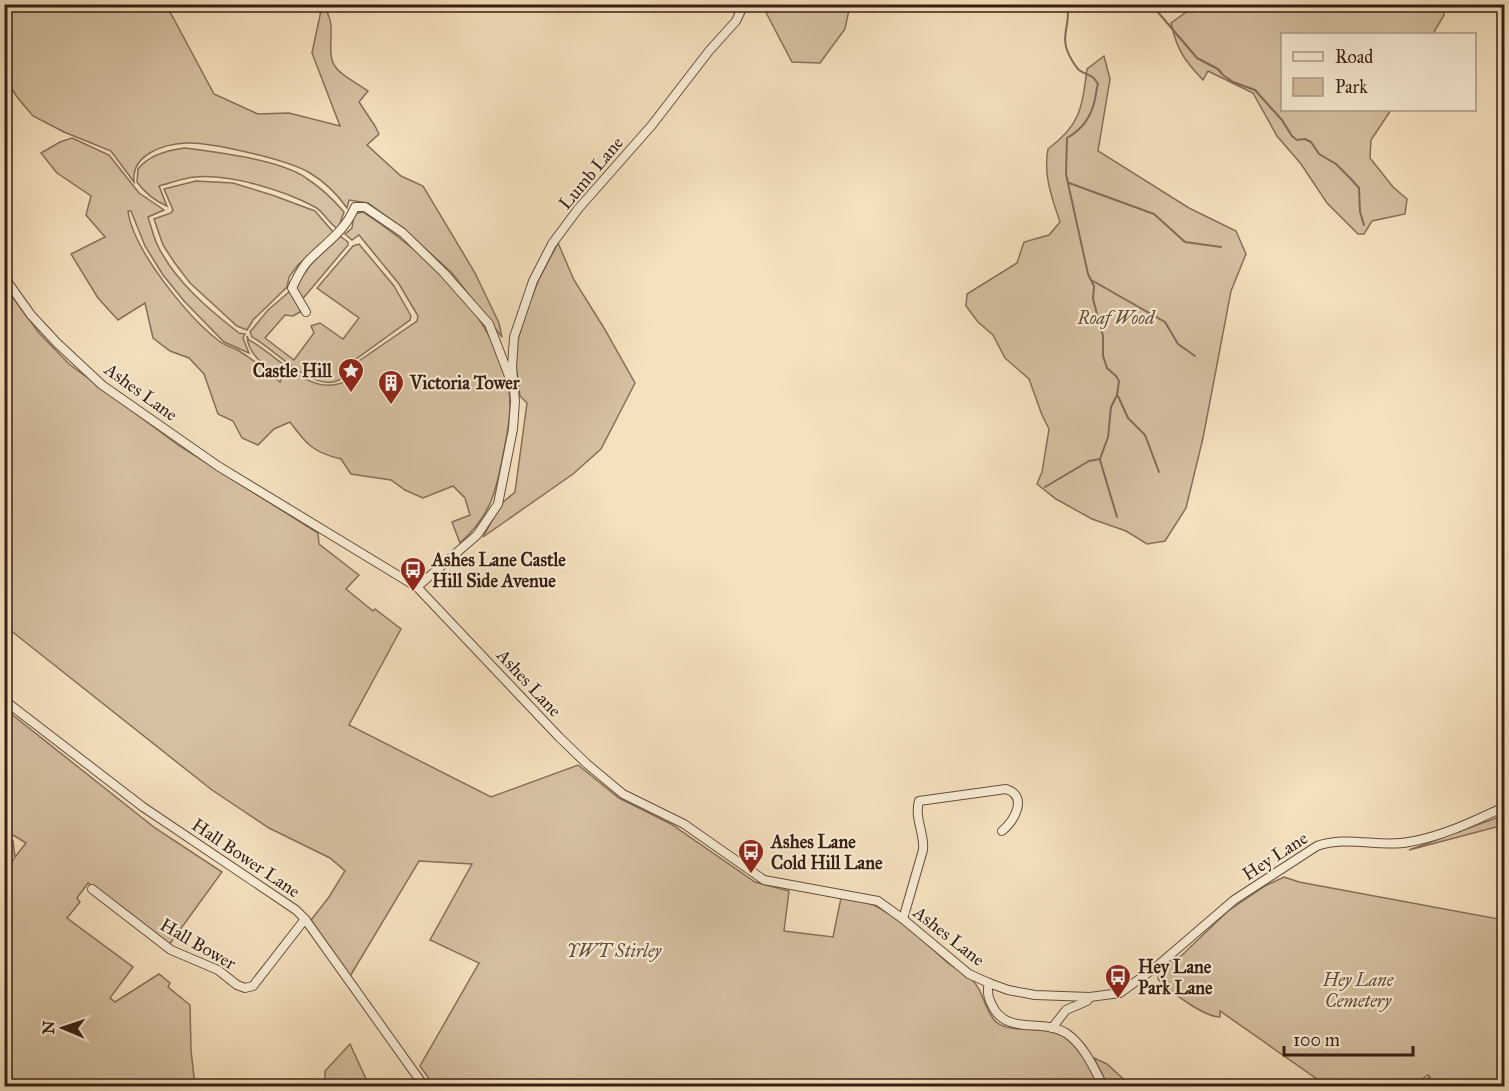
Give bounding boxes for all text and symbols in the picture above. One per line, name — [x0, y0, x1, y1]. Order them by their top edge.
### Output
legend — [1281, 33, 1476, 111]
text: Road — [1335, 46, 1373, 68]
text: Park — [1335, 76, 1368, 98]
street label: Lumb Lane — [554, 132, 628, 214]
park label: Roaf Wood — [1076, 307, 1156, 329]
place icon: Castle Hill — [336, 356, 366, 394]
street label: Ashes Lane — [99, 358, 182, 426]
place label: Castle Hill — [253, 360, 333, 382]
building icon: Victoria Tower — [376, 368, 406, 406]
place label: Victoria Tower — [409, 372, 521, 394]
place label: Ashes Lane Castle Hill Side Avenue — [431, 549, 566, 592]
bus stop icon: Ashes Lane Castle Hill Side Avenue — [398, 555, 428, 593]
street label: Ashes Lane — [491, 644, 566, 721]
street label: Hall Bower Lane — [188, 814, 304, 902]
street label: Hey Lane — [1238, 827, 1312, 885]
place label: Ashes Lane Cold Hill Lane — [770, 831, 883, 874]
bus stop icon: Ashes Lane Cold Hill Lane — [736, 837, 766, 875]
street label: Ashes Lane — [908, 901, 989, 971]
street label: Hall Bower — [156, 914, 240, 975]
park label: YWT Stirley — [567, 940, 663, 962]
place label: Hey Lane Park Lane — [1138, 956, 1213, 999]
bus stop icon: Hey Lane Park Lane — [1103, 962, 1133, 1000]
park label: Hey Lane Cemetery — [1322, 969, 1395, 1012]
north arrow — [33, 998, 93, 1058]
scale bar — [1284, 1019, 1413, 1057]
text: N — [39, 1020, 58, 1035]
text: 100 m — [1293, 1029, 1340, 1051]

